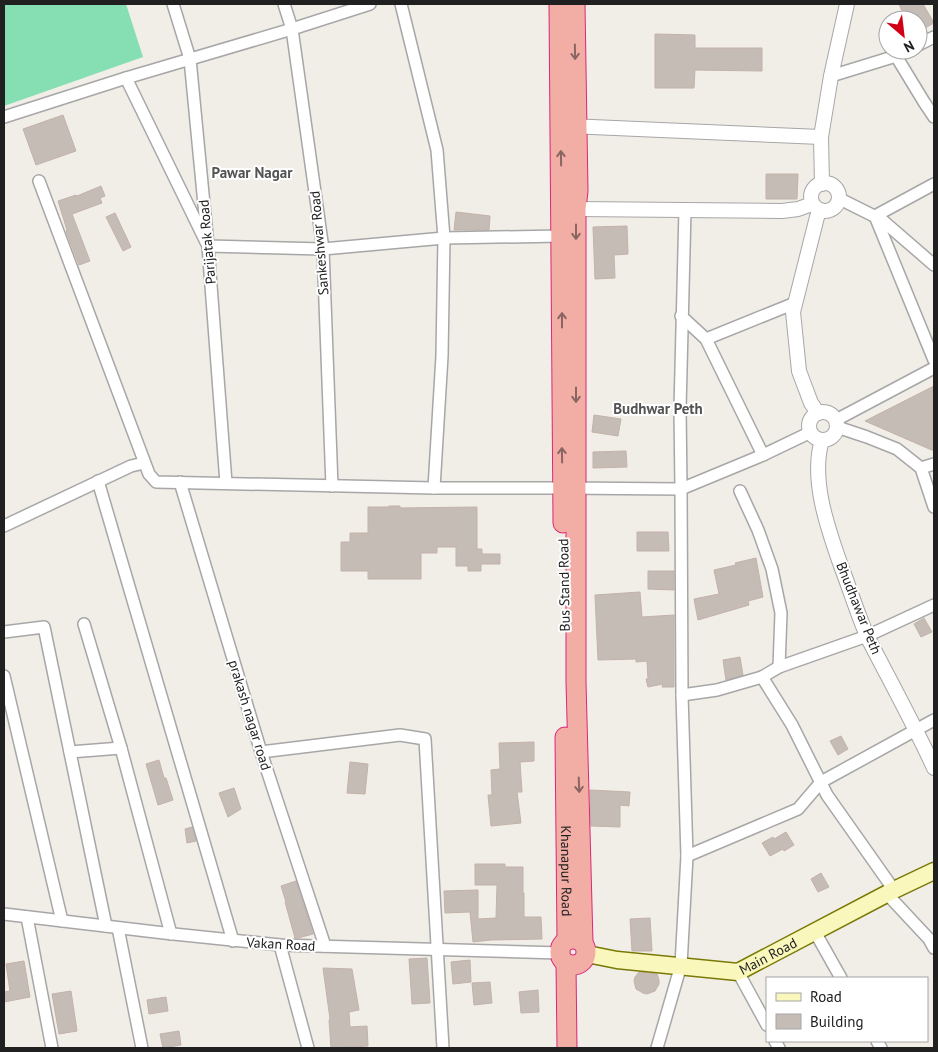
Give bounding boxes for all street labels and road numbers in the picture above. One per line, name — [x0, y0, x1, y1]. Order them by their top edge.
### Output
street label: Sankeshwar Road — [305, 190, 333, 296]
street label: Parijatak Road — [194, 199, 220, 285]
street label: Bus Stand Road — [554, 538, 574, 632]
street label: Bhudhawar Peth — [832, 559, 886, 657]
street label: prakash nagar road — [225, 658, 275, 772]
street label: Khanapur Road — [557, 825, 576, 917]
street label: Vakan Road — [245, 933, 316, 955]
street label: Main Road — [736, 934, 800, 979]

